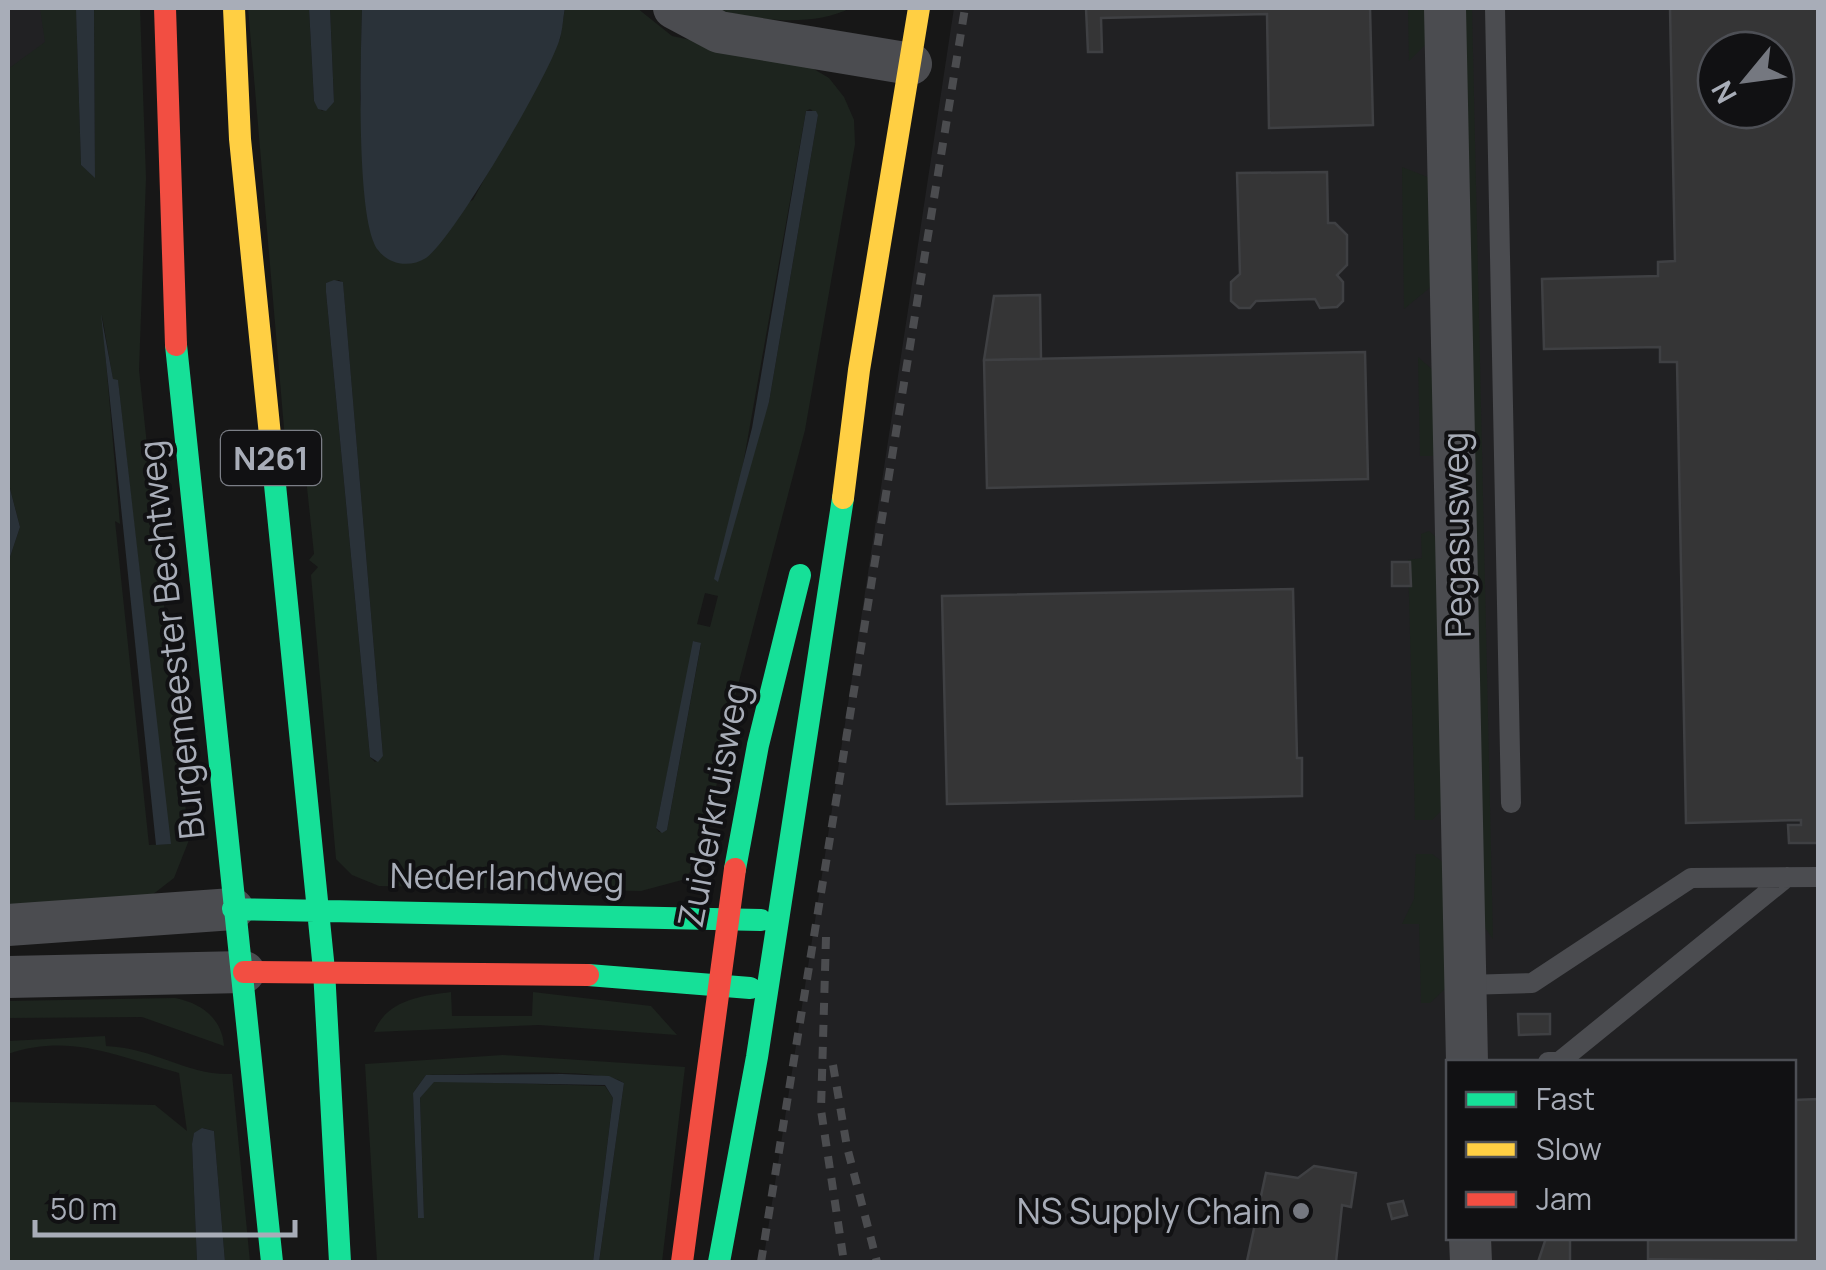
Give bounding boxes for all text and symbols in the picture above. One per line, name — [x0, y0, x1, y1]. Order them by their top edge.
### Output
north arrow — [1696, 30, 1796, 130]
text: N — [1702, 75, 1745, 111]
road number: N261 — [221, 431, 321, 485]
street label: Pegasusweg — [1430, 432, 1482, 638]
street label: Burgemeester Bechtweg — [126, 438, 216, 842]
street label: Zuiderkruisweg — [666, 679, 760, 931]
street label: Nederlandweg — [389, 851, 625, 903]
legend — [1446, 1060, 1796, 1240]
text: Fast — [1536, 1078, 1595, 1119]
text: Slow — [1536, 1128, 1602, 1169]
scale bar — [35, 1175, 295, 1237]
text: Jam — [1536, 1178, 1592, 1219]
place label: NS Supply Chain — [1017, 1187, 1281, 1235]
text: 50 m — [50, 1188, 117, 1229]
marker: NS Supply Chain — [1290, 1200, 1312, 1222]

